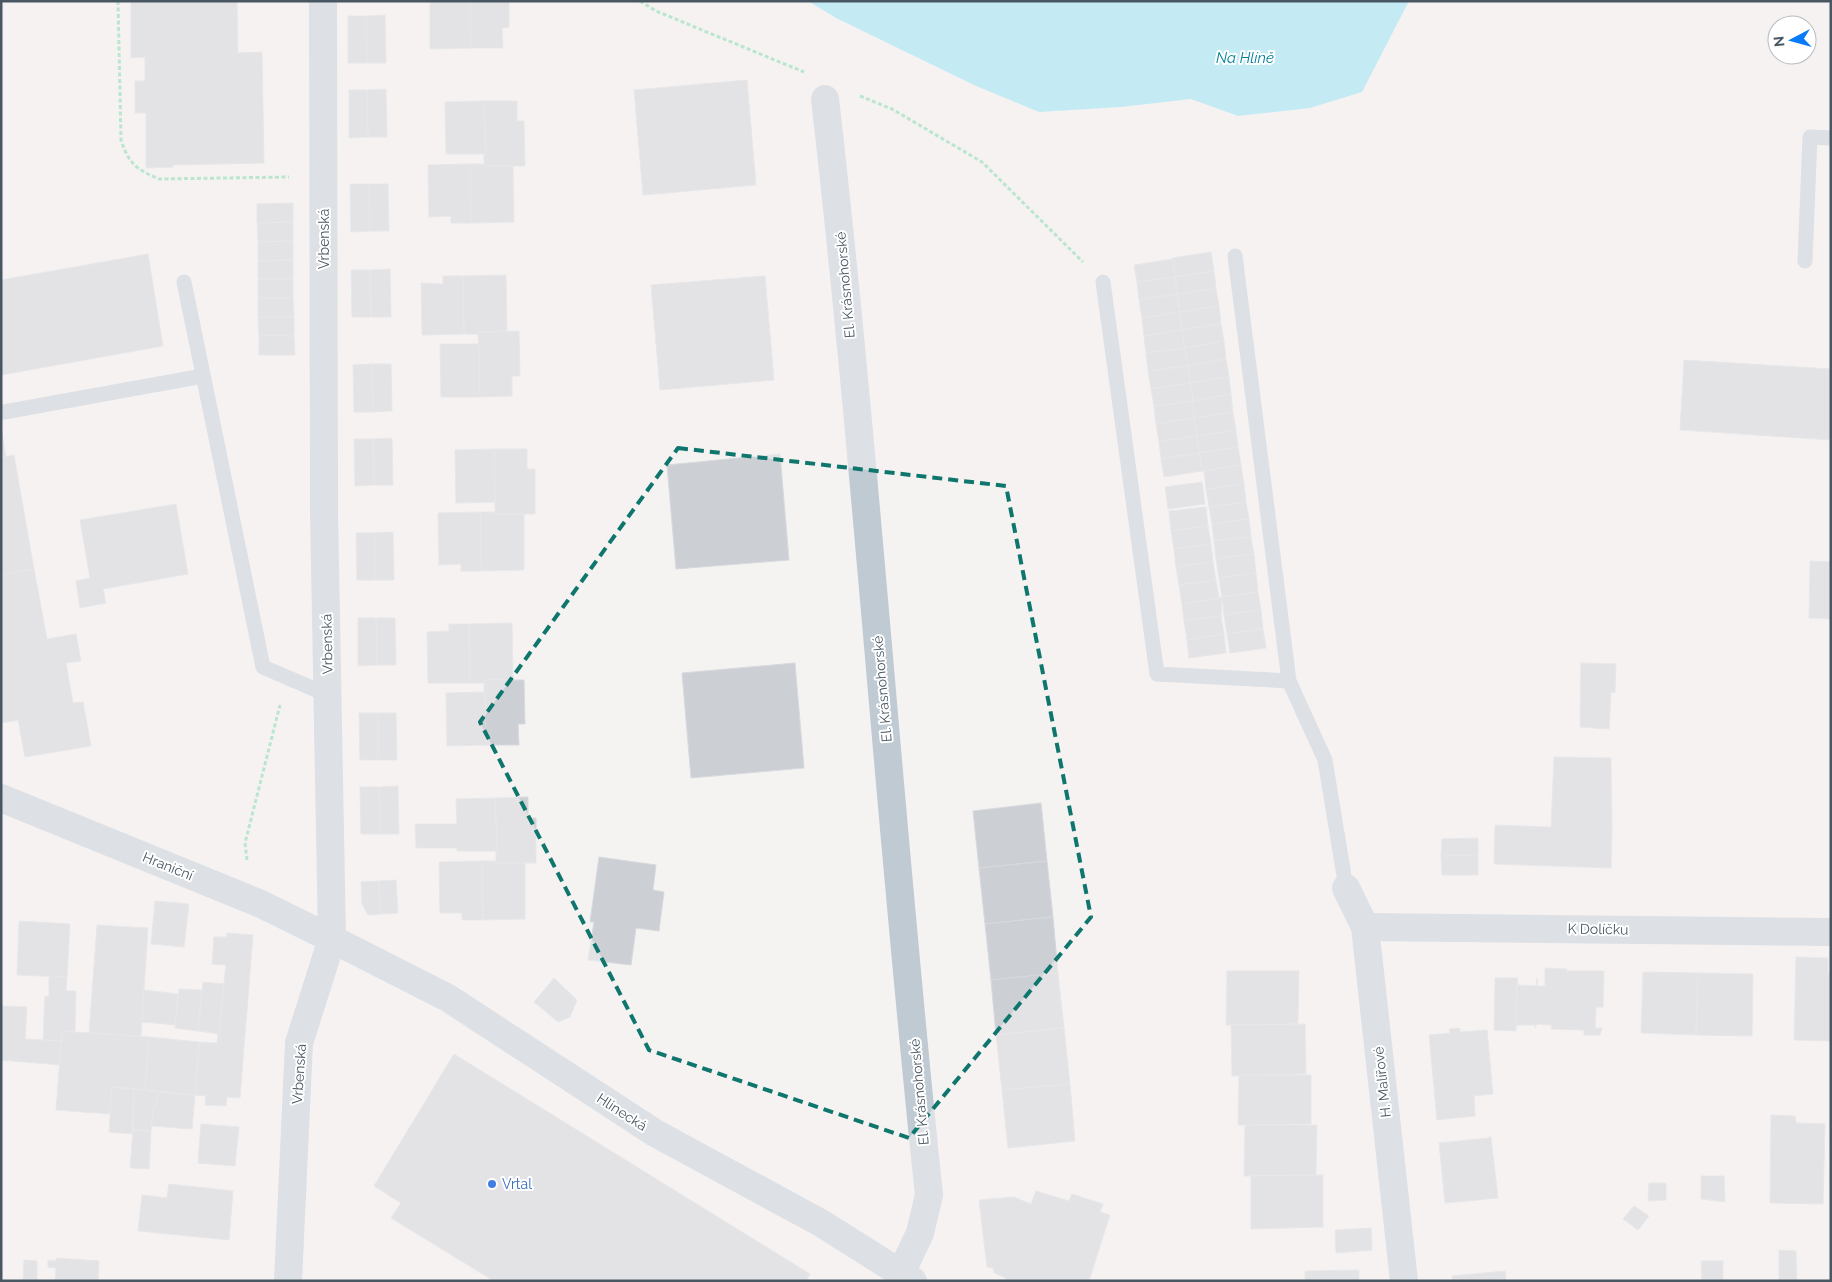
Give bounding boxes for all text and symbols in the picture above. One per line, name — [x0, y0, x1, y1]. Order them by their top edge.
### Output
north arrow — [1767, 15, 1817, 65]
text: N — [1771, 35, 1788, 48]
water label: Na Hlíně — [1216, 49, 1274, 67]
street label: Vrbenská — [316, 209, 332, 269]
street label: El. Krásnohorské — [832, 231, 858, 339]
street label: Vrbenská — [318, 614, 336, 674]
street label: El. Krásnohorské — [869, 635, 895, 743]
street label: Hraniční — [140, 849, 196, 884]
street label: K Dolíčku — [1567, 920, 1629, 938]
street label: El. Krásnohorské — [906, 1038, 932, 1146]
street label: Vrbenská — [289, 1043, 309, 1105]
street label: H. Malířové — [1370, 1046, 1394, 1118]
street label: Hlinecká — [594, 1090, 650, 1134]
place label: Vrtal — [502, 1176, 532, 1192]
marker: Vrtal — [486, 1178, 498, 1190]

